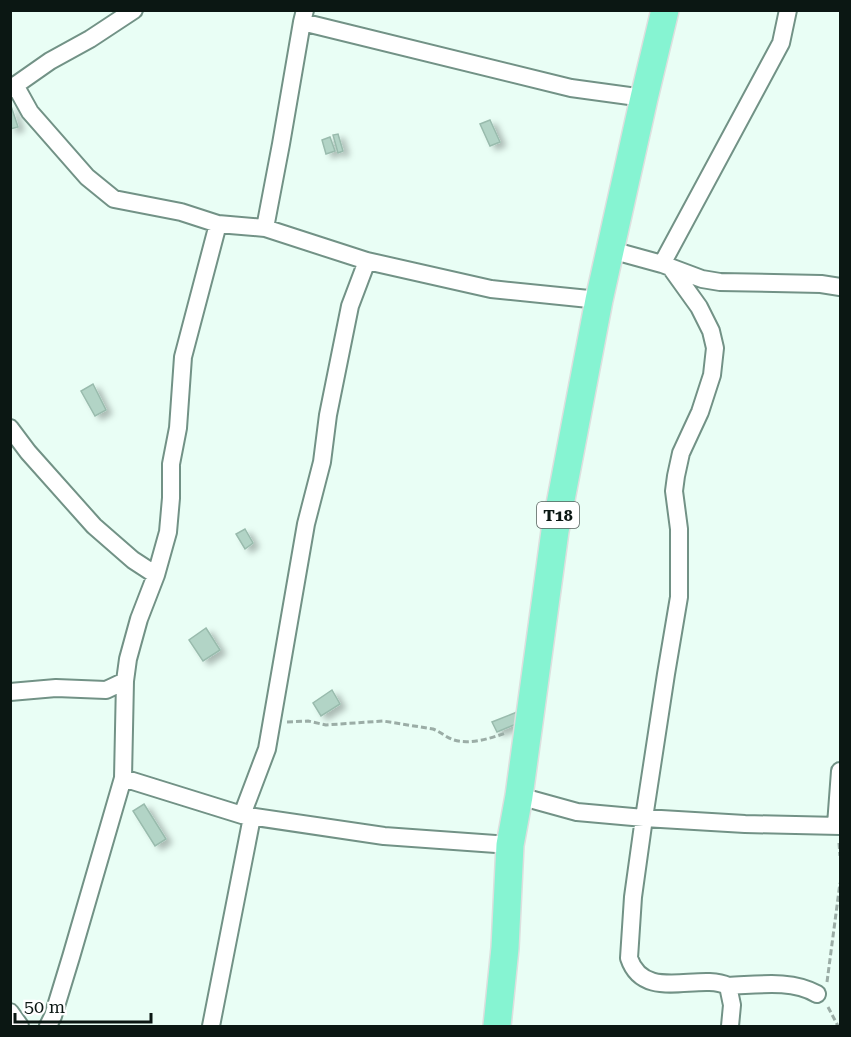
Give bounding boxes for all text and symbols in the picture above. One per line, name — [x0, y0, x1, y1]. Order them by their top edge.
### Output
road number: T18 — [537, 502, 579, 528]
scale bar — [15, 986, 152, 1024]
text: 50 m — [24, 996, 65, 1017]

